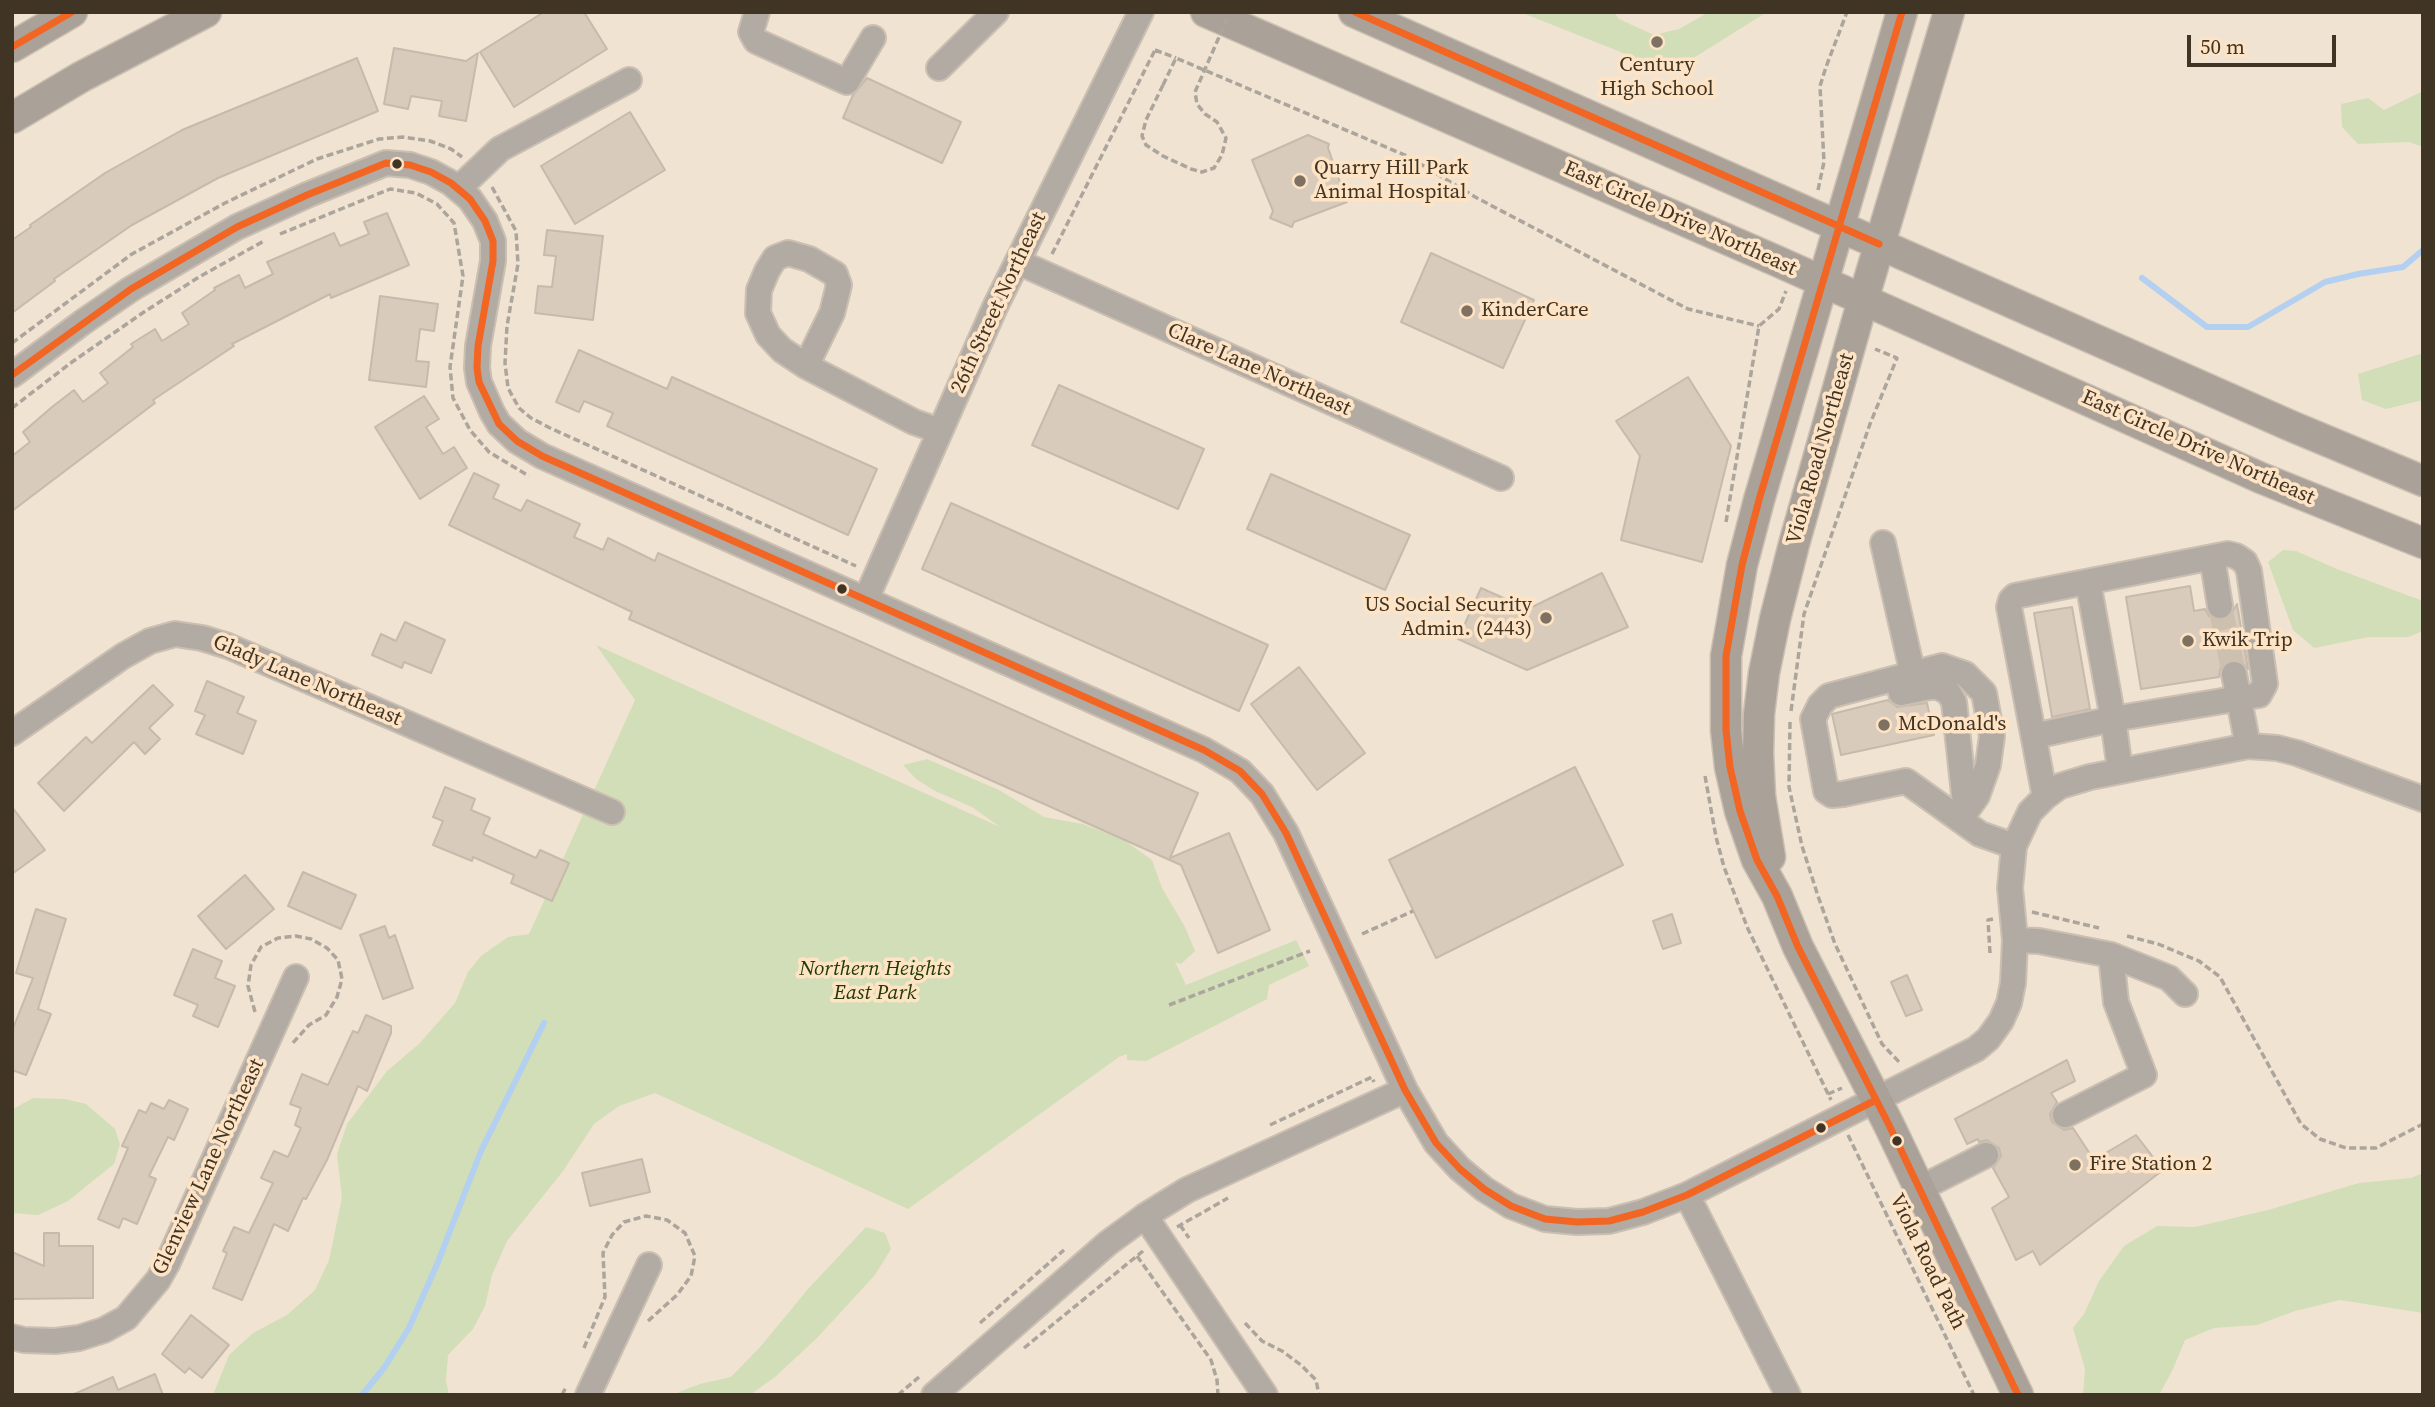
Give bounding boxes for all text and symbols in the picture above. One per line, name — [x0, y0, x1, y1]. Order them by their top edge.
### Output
scale bar — [2190, 21, 2339, 65]
text: 50 m — [2200, 32, 2245, 61]
marker: Century High School — [1649, 34, 1665, 50]
place label: Century High School — [1600, 53, 1714, 103]
place label: Quarry Hill Park Animal Hospital — [1314, 156, 1469, 206]
street label: East Circle Drive Northeast — [1560, 156, 1800, 282]
unlabelled marker — [390, 157, 404, 171]
marker: Quarry Hill Park Animal Hospital — [1292, 173, 1308, 189]
street label: 26th Street Northeast — [946, 208, 1052, 398]
place label: KinderCare — [1481, 298, 1589, 324]
marker: KinderCare — [1459, 303, 1475, 319]
street label: Clare Lane Northeast — [1163, 318, 1355, 422]
street label: Viola Road Northeast — [1782, 350, 1860, 548]
street label: East Circle Drive Northeast — [2078, 385, 2318, 511]
unlabelled marker — [835, 582, 849, 596]
place label: US Social Security Admin. (2443) — [1364, 593, 1532, 643]
marker: US Social Security Admin. (2443) — [1538, 610, 1554, 626]
place label: Kwik Trip — [2202, 628, 2293, 654]
street label: Glady Lane Northeast — [209, 630, 405, 732]
marker: Kwik Trip — [2180, 633, 2196, 649]
place label: McDonald's — [1898, 712, 2006, 738]
marker: McDonald's — [1876, 717, 1892, 733]
park label: Northern Heights East Park — [799, 957, 951, 1007]
street label: Glenview Lane Northeast — [148, 1055, 270, 1279]
unlabelled marker — [1814, 1121, 1828, 1135]
unlabelled marker — [1890, 1134, 1904, 1148]
place label: Fire Station 2 — [2089, 1152, 2212, 1178]
marker: Fire Station 2 — [2067, 1157, 2083, 1173]
street label: Viola Road Path — [1883, 1190, 1971, 1334]

